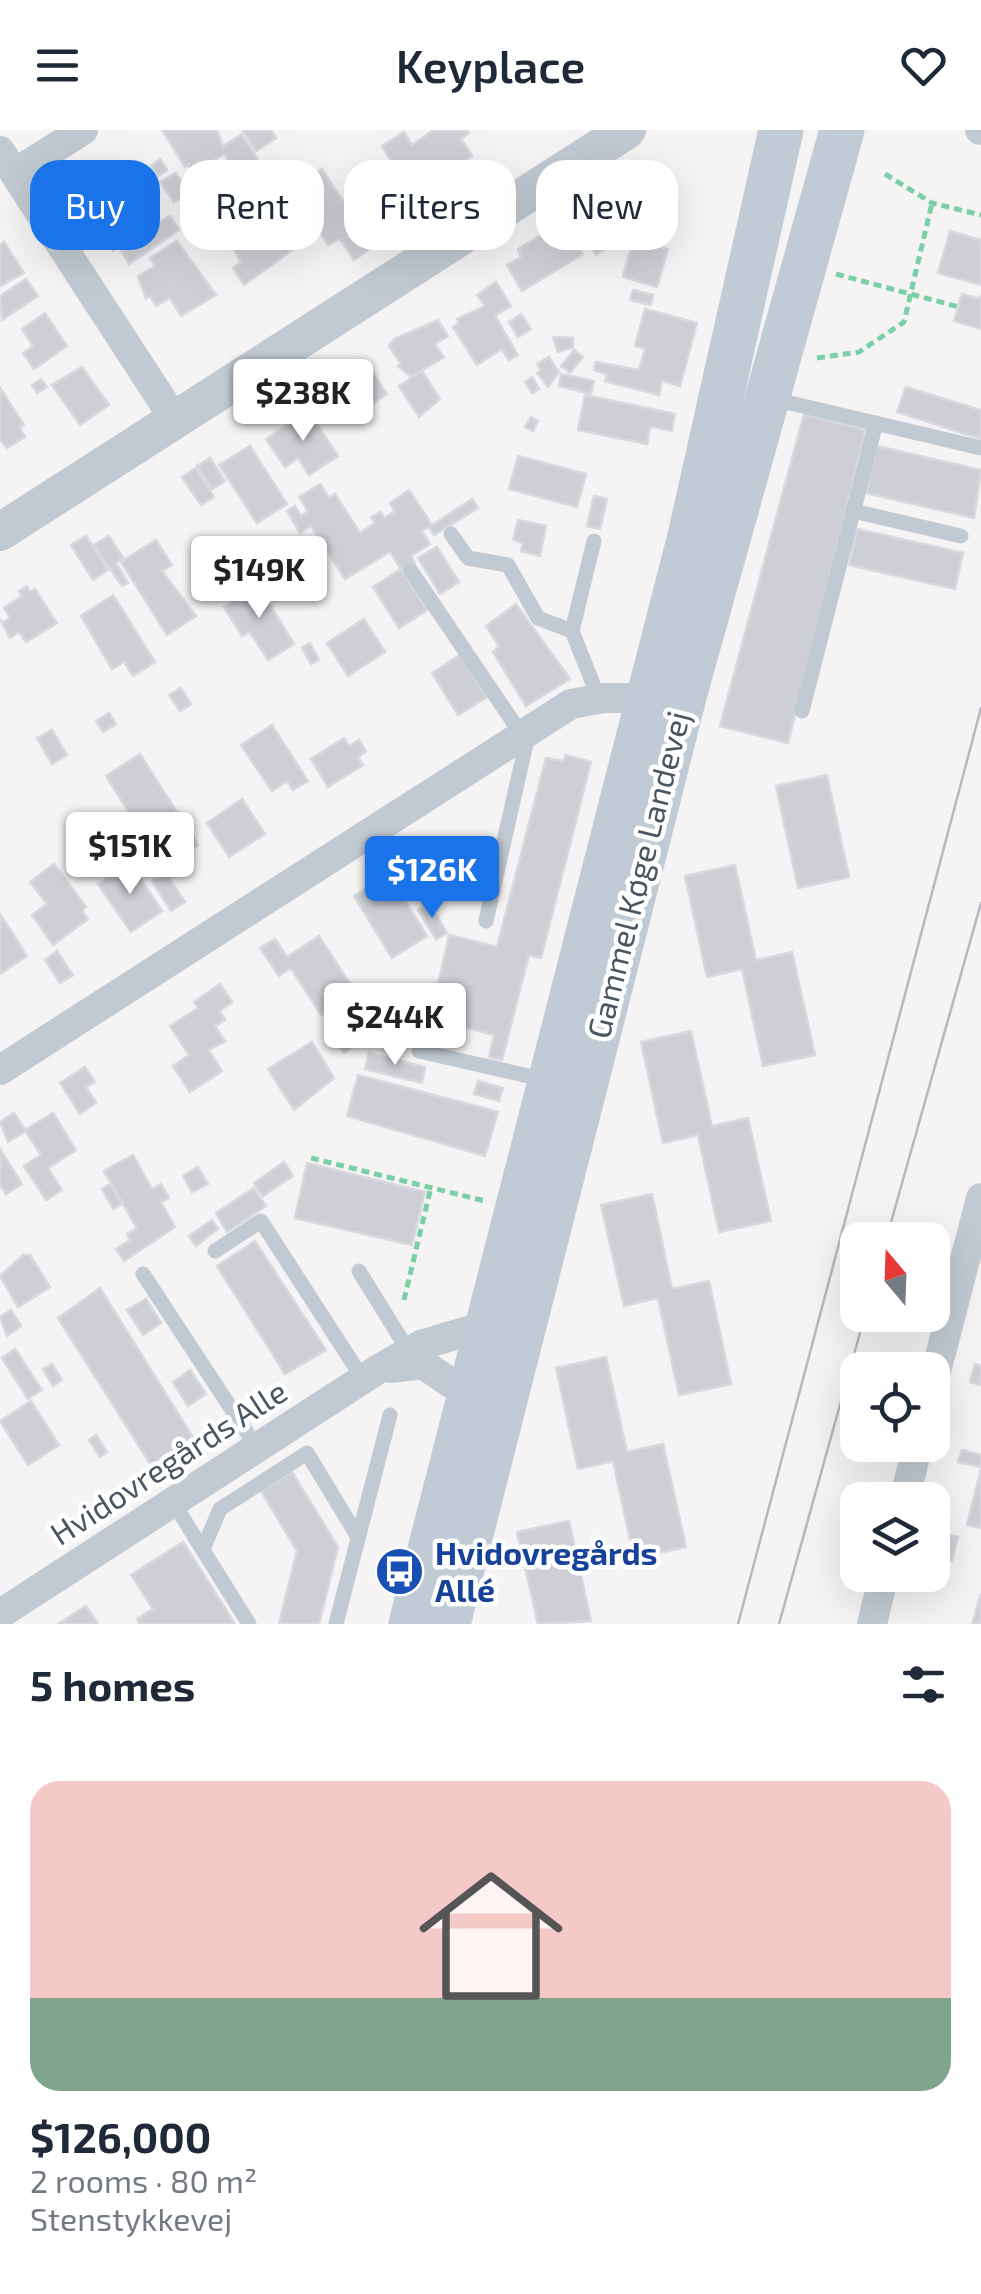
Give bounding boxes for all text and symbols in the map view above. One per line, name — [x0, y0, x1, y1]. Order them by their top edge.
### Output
icon: menu — [30, 38, 85, 93]
text: Keyplace — [396, 38, 585, 92]
icon: heart — [896, 38, 951, 93]
chip: Buy — [30, 160, 160, 250]
chip: Rent — [180, 160, 324, 250]
chip: Filters — [344, 160, 516, 250]
chip: New — [536, 160, 678, 250]
pin: $238K — [233, 359, 373, 444]
text: $238K — [255, 372, 351, 410]
pin: $149K — [189, 536, 329, 621]
text: $149K — [213, 549, 305, 587]
street label: Gammel Køge Landevej — [578, 707, 697, 1042]
pin: $151K — [60, 812, 200, 897]
text: $151K — [88, 825, 172, 863]
pin: $126K — [362, 836, 502, 921]
text: $126K — [387, 849, 477, 887]
pin: $244K — [325, 983, 465, 1068]
text: $244K — [346, 996, 444, 1034]
north arrow — [840, 1222, 950, 1332]
map controls — [840, 1222, 950, 1592]
button: locate — [840, 1352, 950, 1462]
street label: Hvidovregårds Alle — [43, 1371, 293, 1552]
button: layers — [840, 1482, 950, 1592]
place label: Hvidovregårds Allé — [435, 1533, 658, 1608]
bus stop icon: Hvidovregårds Allé — [374, 1546, 426, 1598]
icon: filters — [896, 1657, 951, 1712]
text: 5 homes — [30, 1659, 195, 1709]
icon: home — [401, 1846, 581, 2026]
text: $126,000 — [30, 2111, 211, 2161]
text: 2 rooms · 80 m² — [30, 2161, 257, 2199]
text: Stenstykkevej — [30, 2199, 232, 2237]

